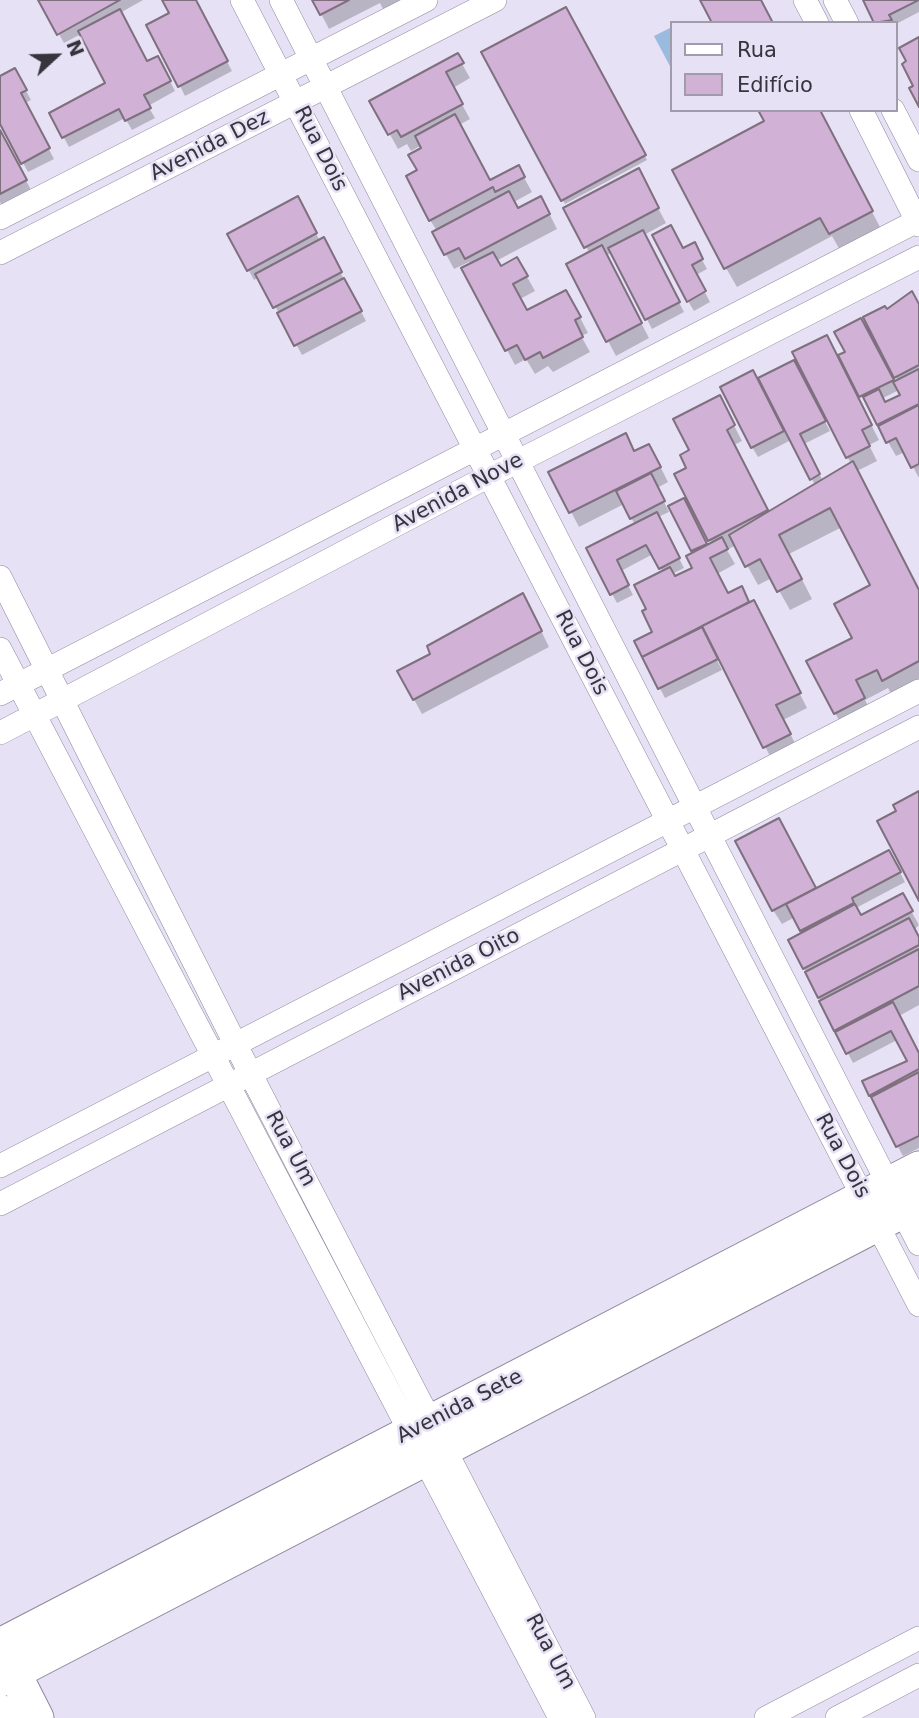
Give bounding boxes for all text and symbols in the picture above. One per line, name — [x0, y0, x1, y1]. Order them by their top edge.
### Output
north arrow — [21, 21, 91, 91]
legend — [670, 21, 898, 112]
text: N — [62, 37, 89, 60]
text: Rua — [737, 38, 777, 62]
text: Edifício — [737, 73, 813, 97]
street label: Rua Dois — [288, 102, 352, 196]
street label: Avenida Dez — [146, 105, 274, 187]
street label: Avenida Nove — [388, 448, 528, 538]
street label: Rua Dois — [549, 606, 613, 700]
street label: Avenida Oito — [394, 923, 524, 1007]
street label: Rua Um — [260, 1107, 320, 1191]
street label: Rua Dois — [809, 1109, 875, 1203]
street label: Avenida Sete — [393, 1364, 527, 1450]
street label: Rua Um — [520, 1610, 580, 1694]

